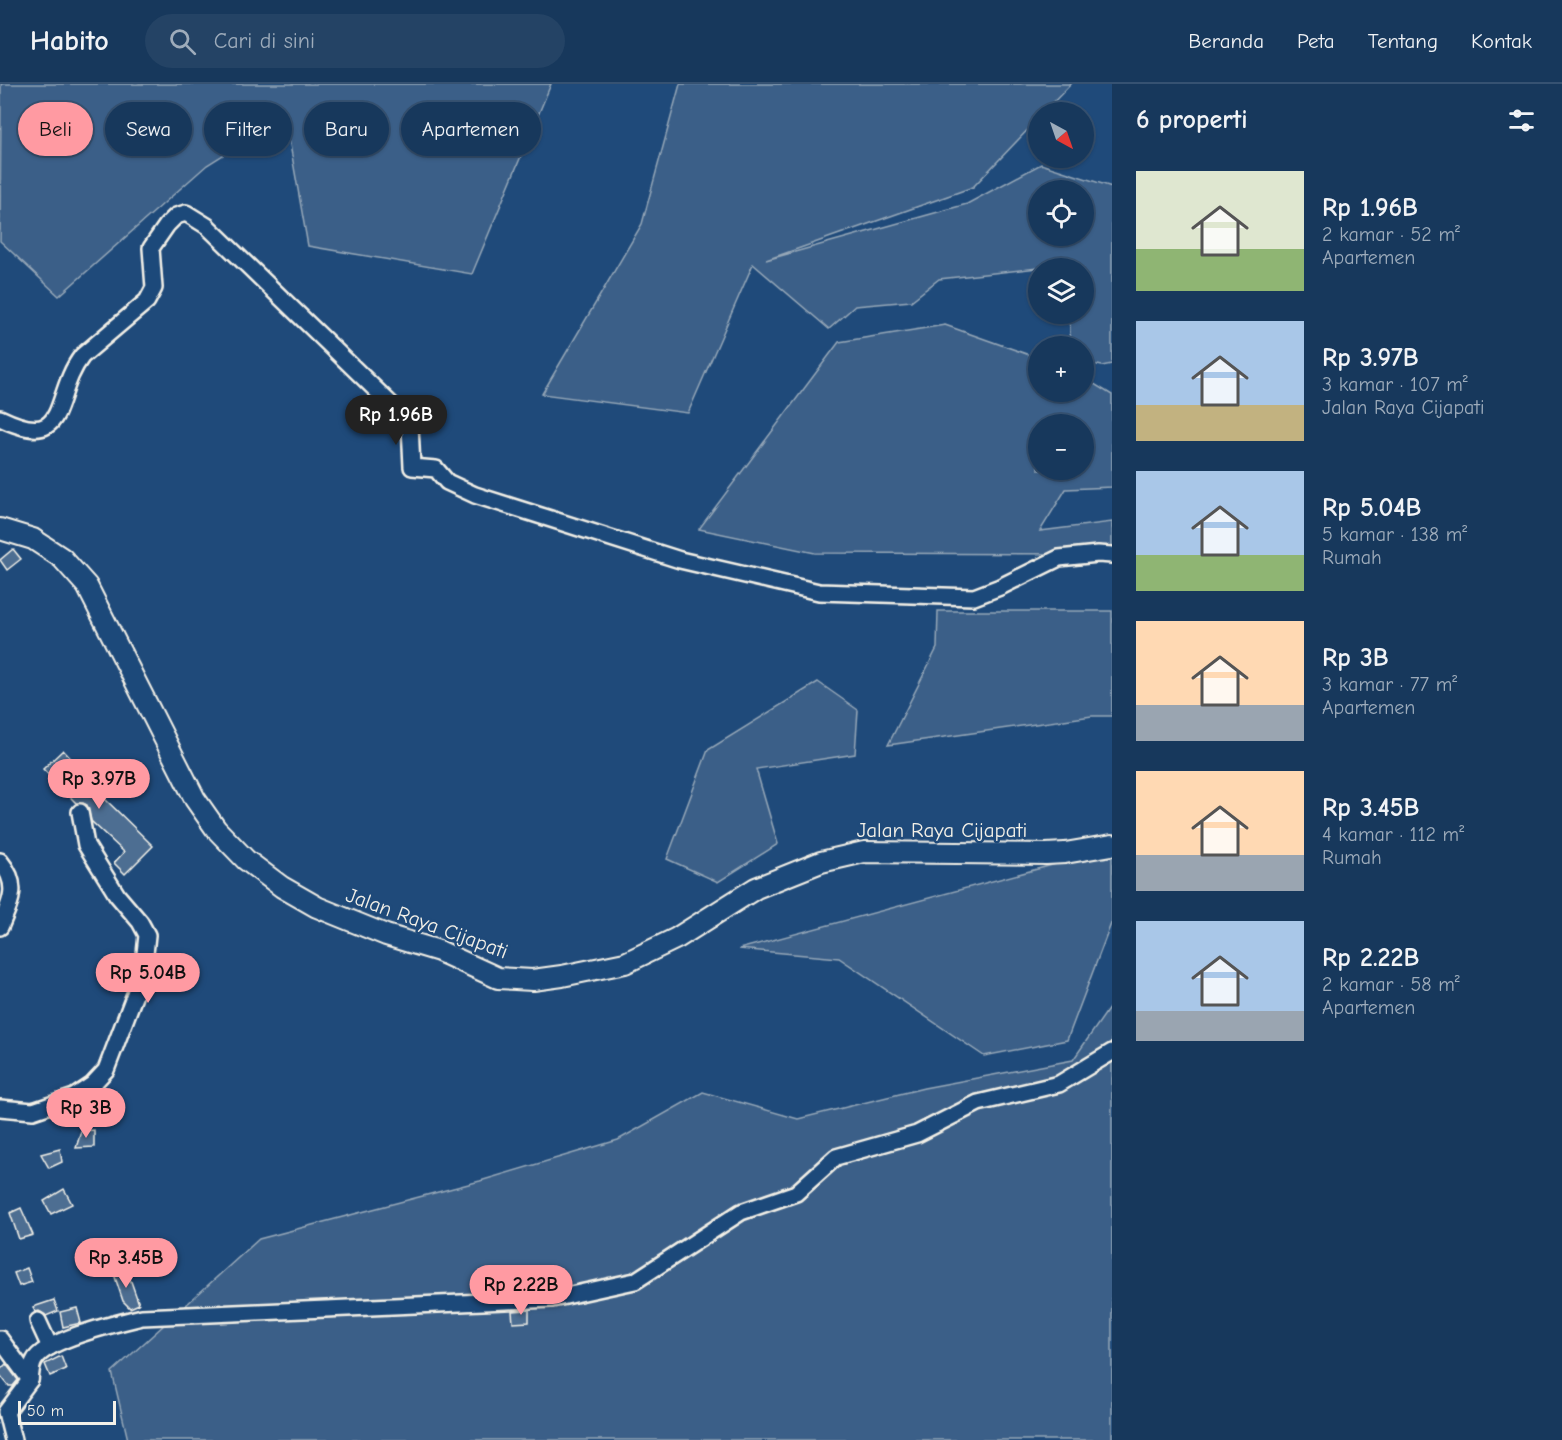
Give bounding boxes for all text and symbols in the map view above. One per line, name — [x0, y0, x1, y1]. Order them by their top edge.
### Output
search box — [145, 14, 565, 68]
text: Habito — [30, 25, 109, 57]
icon: search — [166, 25, 199, 58]
text: Cari di sini — [214, 28, 315, 54]
text: Beranda — [1188, 29, 1264, 53]
text: Peta — [1297, 29, 1335, 53]
text: Tentang — [1368, 29, 1438, 53]
text: Kontak — [1471, 29, 1532, 53]
chip: Beli — [18, 102, 93, 156]
chip: Sewa — [105, 102, 192, 156]
chip: Filter — [204, 102, 292, 156]
chip: Baru — [304, 102, 389, 156]
chip: Apartemen — [401, 102, 541, 156]
north arrow — [1028, 102, 1094, 168]
map controls — [1028, 102, 1094, 480]
icon: filters — [1505, 104, 1538, 137]
text: 6 properti — [1136, 105, 1248, 135]
button: locate — [1028, 180, 1094, 246]
text: Rp 1.96B — [1322, 193, 1418, 223]
icon: home — [1184, 195, 1256, 267]
text: 2 kamar · 52 m² — [1322, 223, 1460, 246]
text: Apartemen — [1322, 246, 1415, 269]
button: layers — [1028, 258, 1094, 324]
button: + — [1028, 336, 1094, 402]
text: Rp 3.97B — [1322, 343, 1419, 373]
icon: home — [1184, 345, 1256, 417]
text: 3 kamar · 107 m² — [1322, 373, 1468, 396]
pin: Rp 1.96B — [334, 395, 458, 446]
text: Jalan Raya Cijapati — [1322, 396, 1485, 419]
text: Rp 1.96B — [359, 403, 433, 426]
button: − — [1028, 414, 1094, 480]
text: Rp 5.04B — [1322, 493, 1421, 523]
icon: home — [1184, 495, 1256, 567]
text: 5 kamar · 138 m² — [1322, 523, 1467, 546]
text: Rumah — [1322, 546, 1382, 569]
text: Rp 3B — [1322, 643, 1389, 673]
icon: home — [1184, 645, 1256, 717]
text: 3 kamar · 77 m² — [1322, 673, 1457, 696]
text: Apartemen — [1322, 696, 1415, 719]
pin: Rp 3.97B — [37, 759, 161, 810]
text: Rp 3.97B — [62, 767, 136, 790]
text: Rp 3.45B — [1322, 793, 1419, 823]
icon: home — [1184, 795, 1256, 867]
street label: Jalan Raya Cijapati — [857, 818, 1027, 842]
text: 4 kamar · 112 m² — [1322, 823, 1464, 846]
text: Rumah — [1322, 846, 1382, 869]
street label: Jalan Raya Cijapati — [343, 883, 511, 963]
text: Rp 2.22B — [1322, 943, 1419, 973]
icon: home — [1184, 945, 1256, 1017]
pin: Rp 5.04B — [86, 953, 210, 1004]
text: Rp 5.04B — [110, 961, 186, 984]
text: 2 kamar · 58 m² — [1322, 973, 1460, 996]
text: Apartemen — [1322, 996, 1415, 1019]
pin: Rp 3B — [44, 1088, 128, 1139]
text: Rp 3B — [60, 1096, 112, 1119]
pin: Rp 3.45B — [64, 1238, 188, 1289]
text: Rp 3.45B — [89, 1246, 163, 1269]
pin: Rp 2.22B — [459, 1265, 583, 1316]
text: Rp 2.22B — [484, 1273, 558, 1296]
scale bar — [18, 1398, 116, 1426]
text: 50 m — [27, 1402, 64, 1420]

